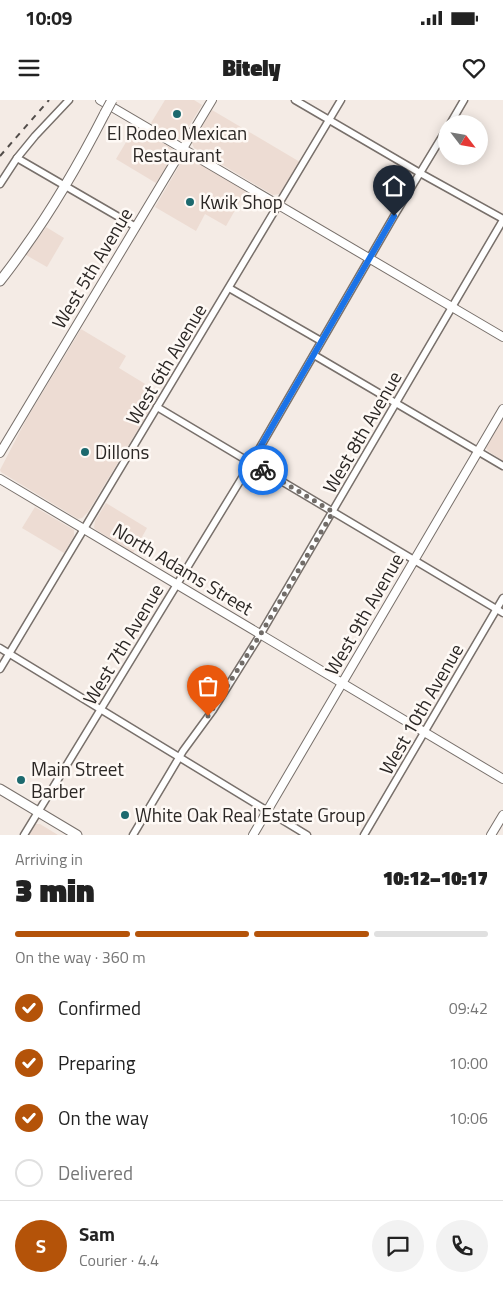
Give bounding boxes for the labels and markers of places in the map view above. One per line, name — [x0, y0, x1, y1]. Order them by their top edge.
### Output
marker: El Rodeo Mexican Restaurant — [171, 108, 183, 120]
place label: El Rodeo Mexican Restaurant — [107, 118, 247, 169]
pin — [373, 165, 415, 216]
place label: Kwik Shop — [200, 187, 283, 216]
marker: Kwik Shop — [184, 196, 196, 208]
place label: Dillons — [95, 437, 149, 466]
marker: Dillons — [79, 446, 91, 458]
pin — [187, 665, 229, 716]
place label: Main Street Barber — [31, 754, 124, 805]
marker: Main Street Barber — [15, 774, 27, 786]
place label: White Oak Real Estate Group — [135, 800, 365, 829]
marker: White Oak Real Estate Group — [119, 809, 131, 821]

